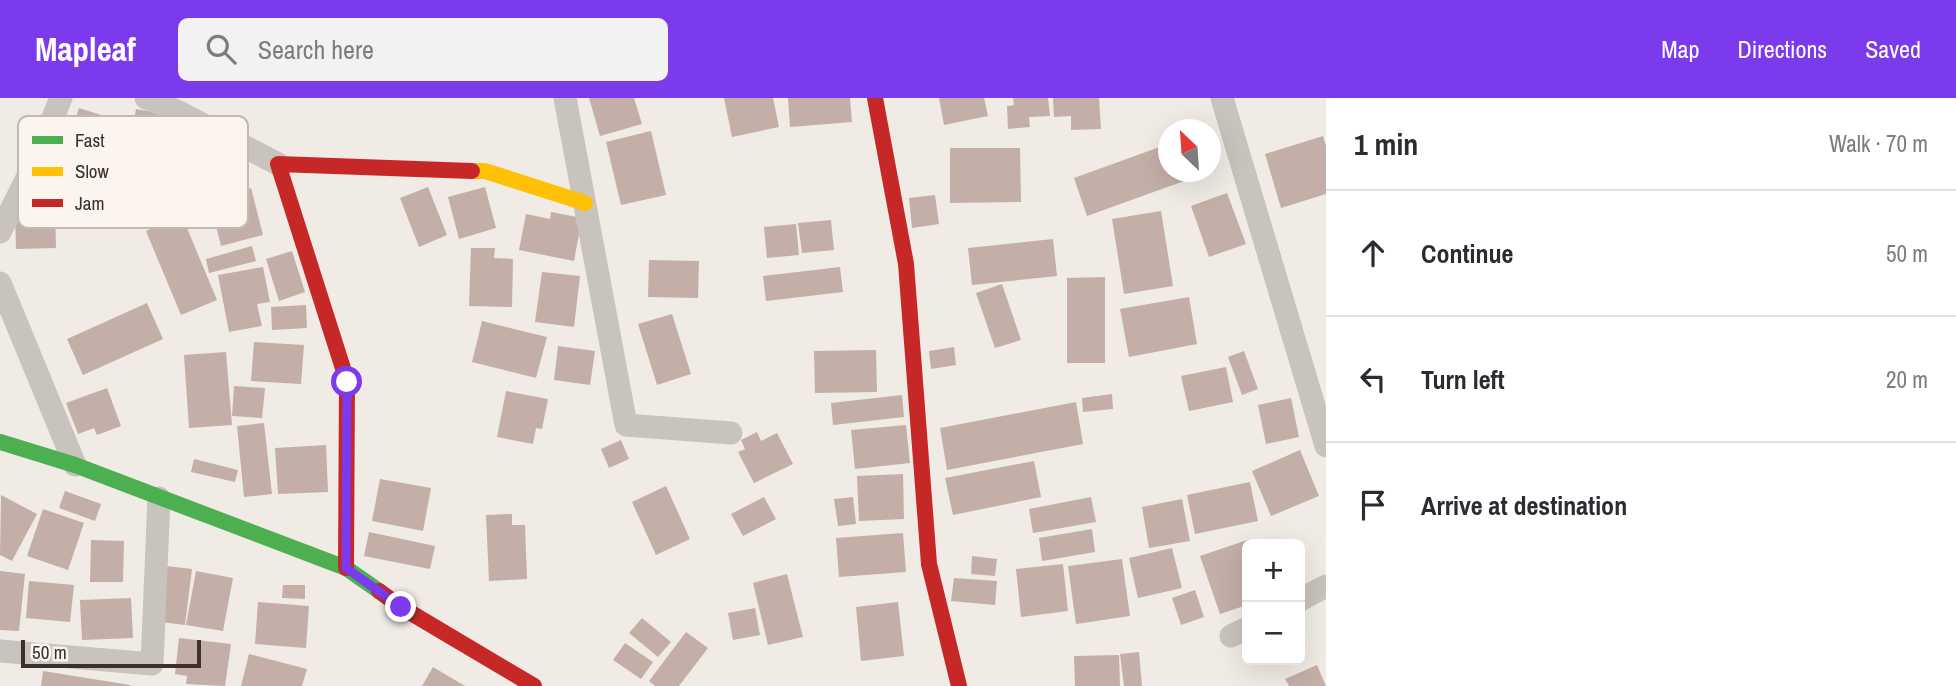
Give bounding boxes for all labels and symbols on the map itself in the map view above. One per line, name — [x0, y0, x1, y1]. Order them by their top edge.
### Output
legend — [18, 116, 248, 228]
north arrow — [1158, 119, 1221, 182]
text: Fast — [75, 127, 105, 153]
text: Slow — [75, 158, 110, 184]
text: Jam — [75, 190, 104, 216]
route start — [331, 366, 362, 397]
route end — [385, 591, 416, 622]
scale bar — [21, 637, 201, 669]

